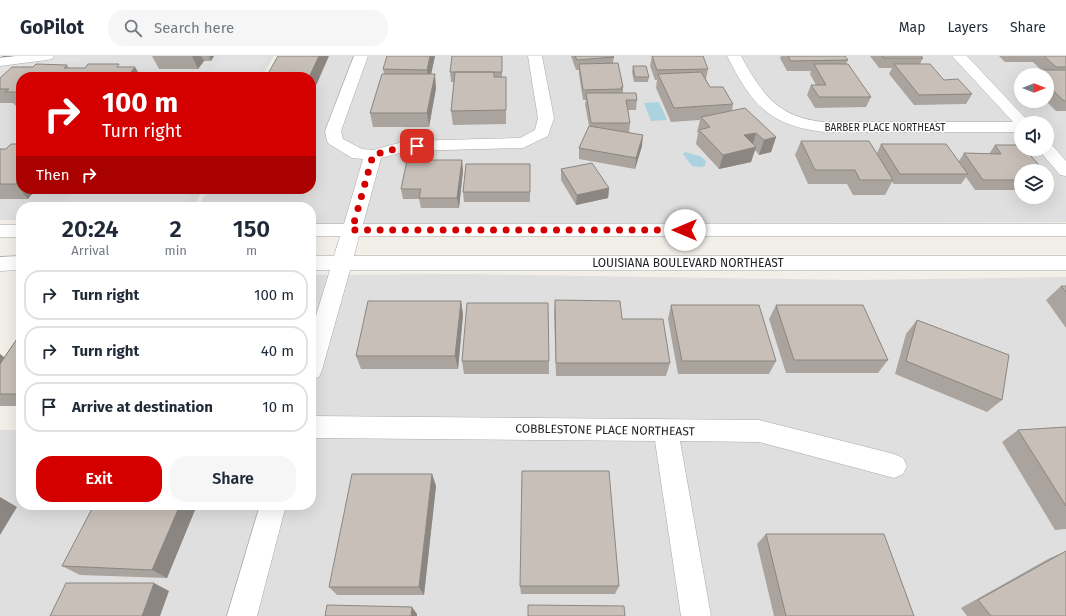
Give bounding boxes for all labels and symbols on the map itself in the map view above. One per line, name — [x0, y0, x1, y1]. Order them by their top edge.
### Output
north arrow — [1014, 68, 1054, 108]
street label: BARBER PLACE NORTHEAST — [824, 122, 946, 134]
pin — [400, 129, 434, 163]
position arrow — [664, 209, 706, 251]
street label: LOUISIANA BOULEVARD NORTHEAST — [592, 256, 785, 270]
street label: COBBLESTONE PLACE NORTHEAST — [515, 421, 696, 439]

